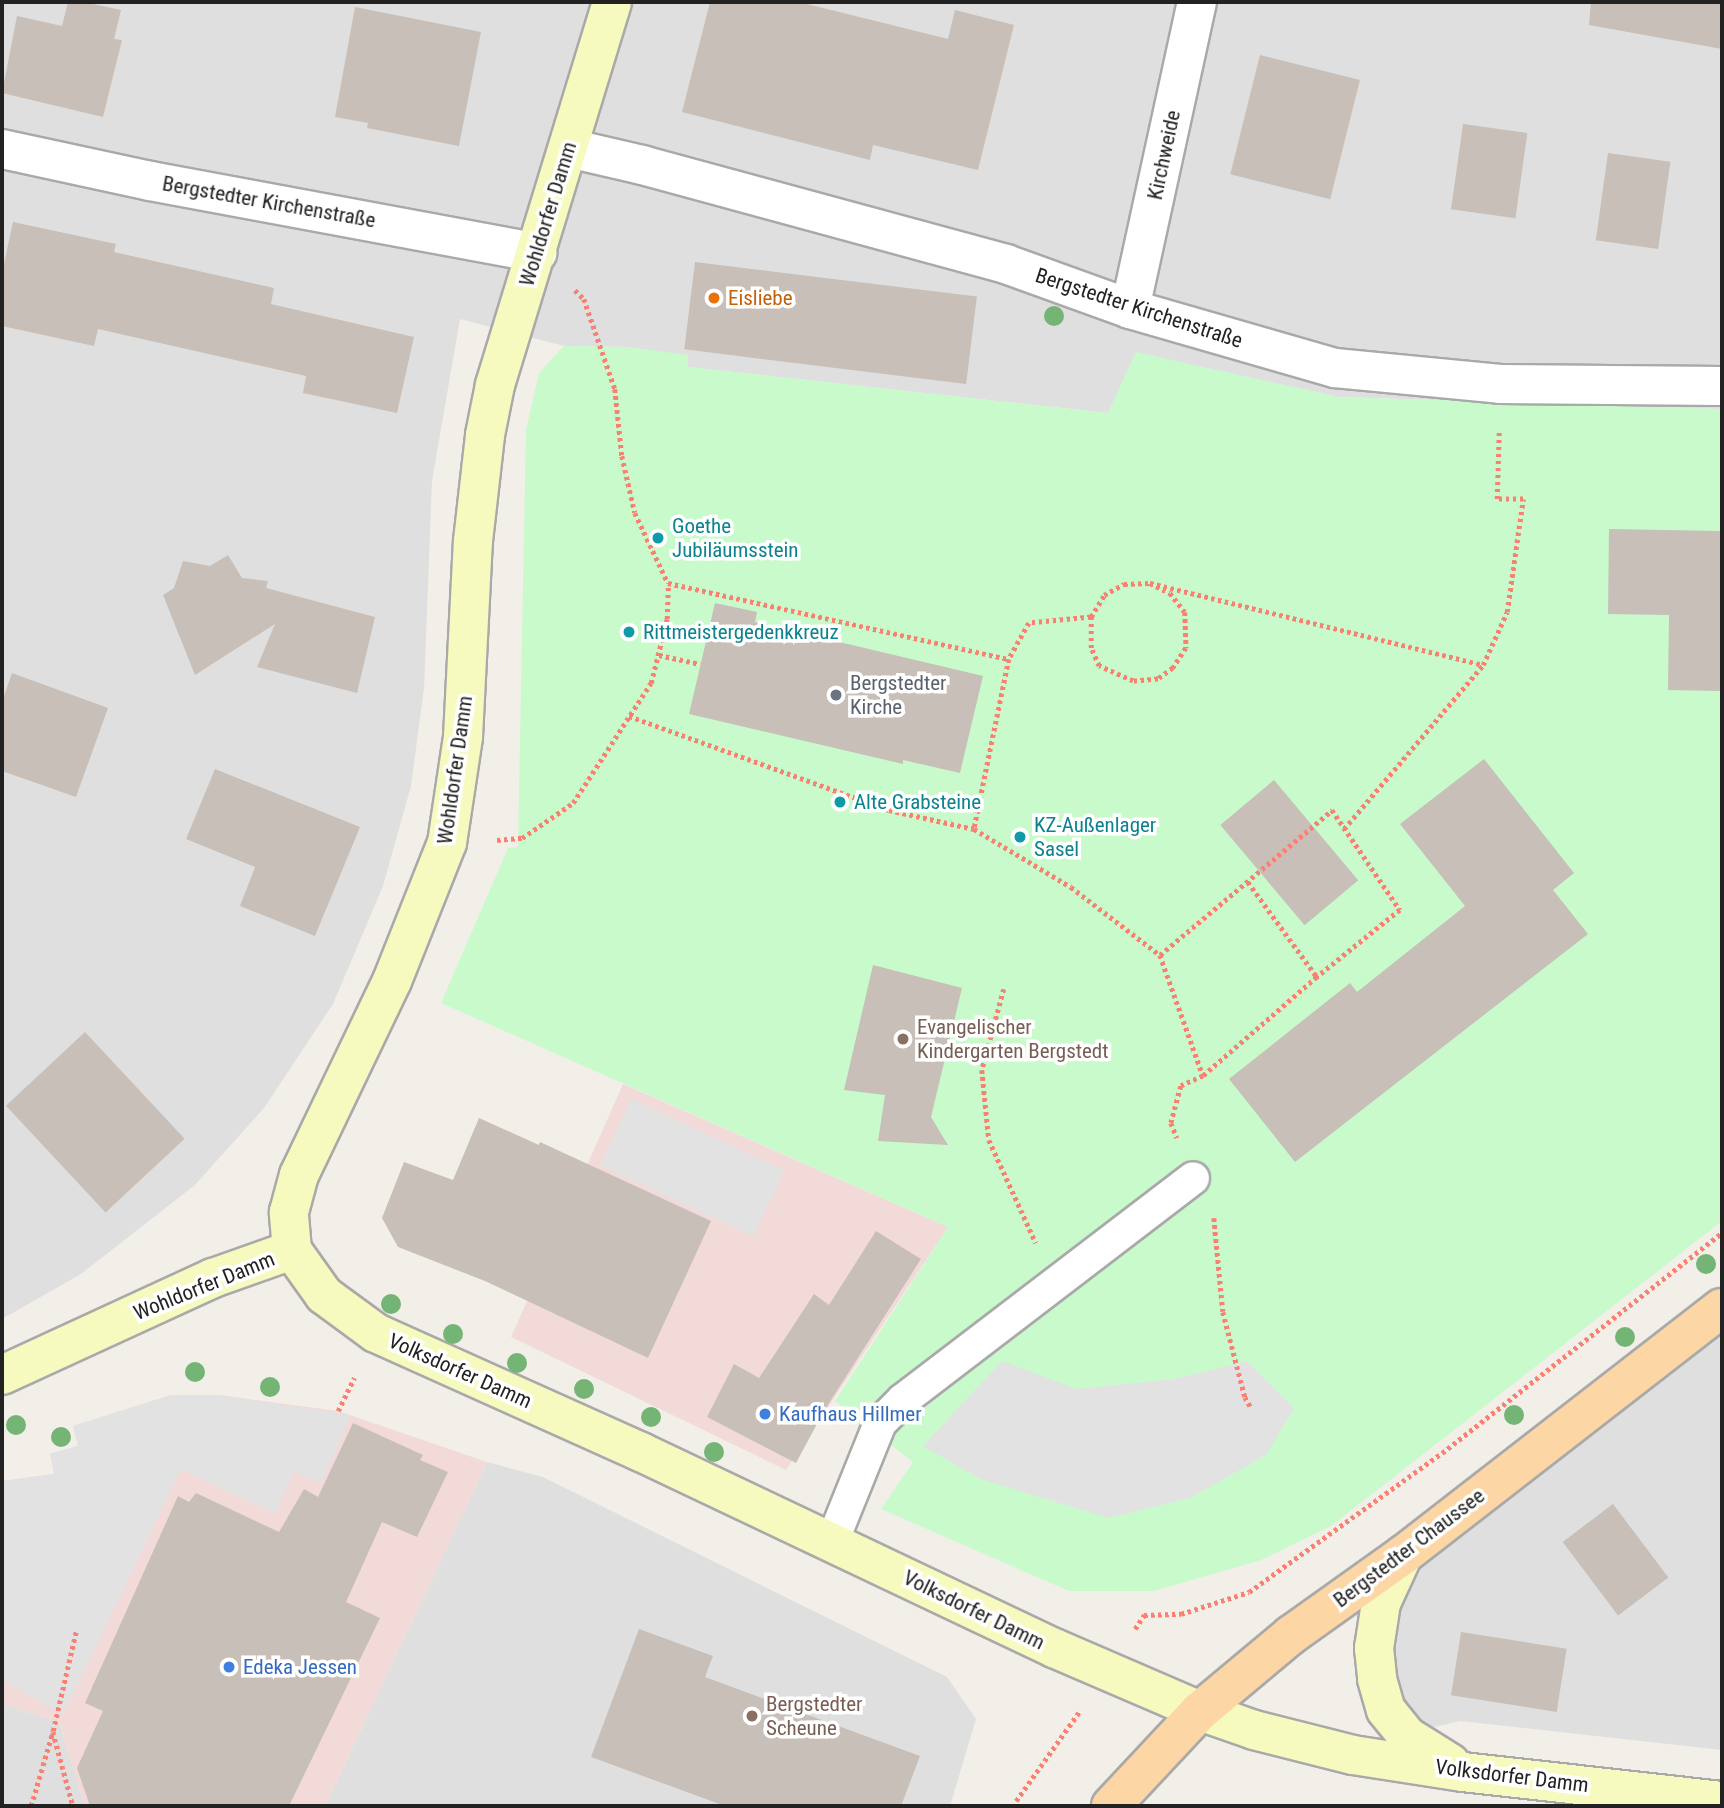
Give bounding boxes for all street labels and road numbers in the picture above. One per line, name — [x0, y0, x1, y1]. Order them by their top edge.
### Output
street label: Kirchweide — [1142, 108, 1186, 202]
street label: Wohldorfer Damm — [514, 139, 582, 289]
street label: Bergstedter Kirchenstraße — [160, 171, 378, 233]
street label: Bergstedter Kirchenstraße — [1032, 263, 1246, 353]
street label: Wohldorfer Damm — [432, 694, 478, 846]
street label: Wohldorfer Damm — [130, 1246, 278, 1326]
street label: Volksdorfer Damm — [384, 1328, 536, 1414]
street label: Bergstedter Chaussee — [1329, 1483, 1489, 1613]
street label: Volksdorfer Damm — [899, 1565, 1049, 1655]
street label: Volksdorfer Damm — [1434, 1754, 1590, 1798]

